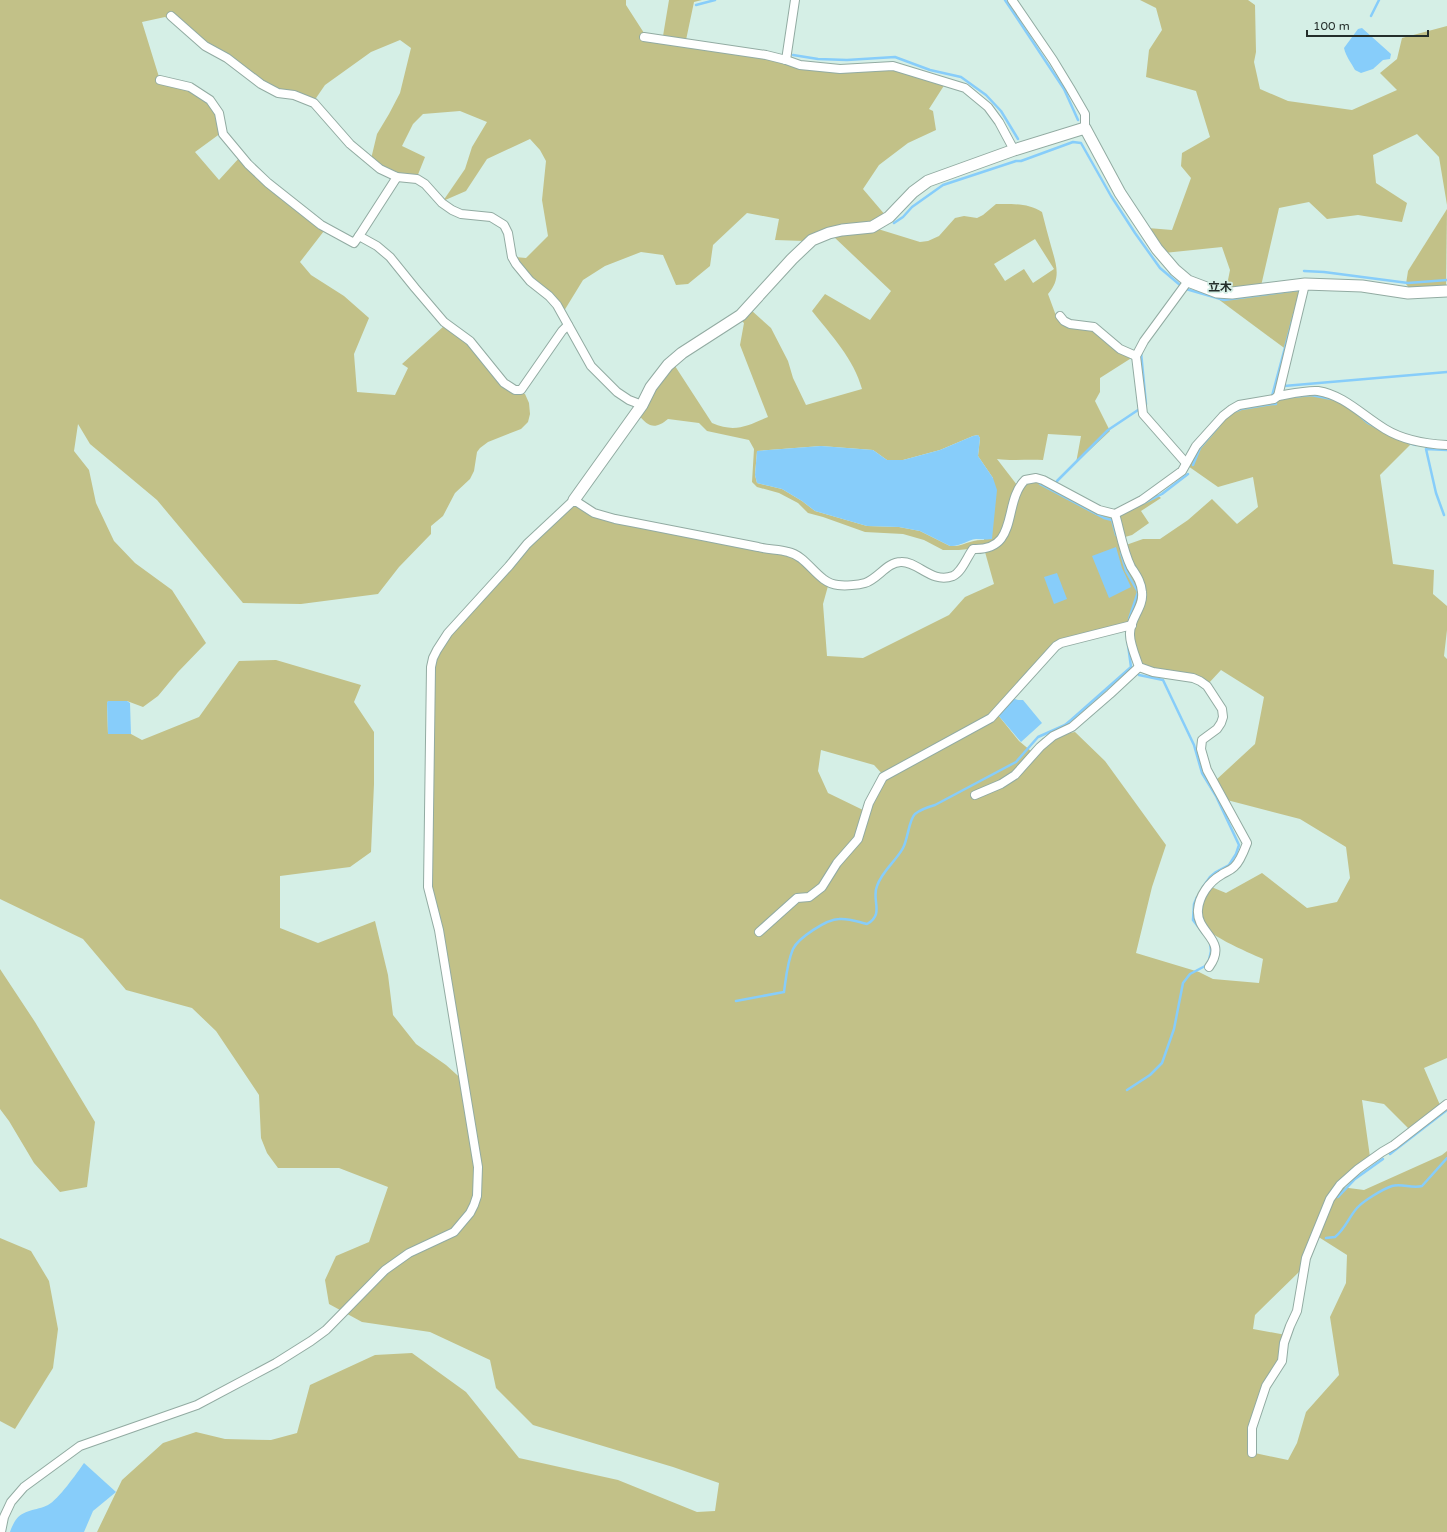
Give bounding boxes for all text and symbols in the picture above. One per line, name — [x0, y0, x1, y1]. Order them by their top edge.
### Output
scale bar — [1307, 12, 1428, 38]
text: 100 m — [1313, 19, 1350, 33]
district label: 立木 — [1208, 280, 1232, 294]

